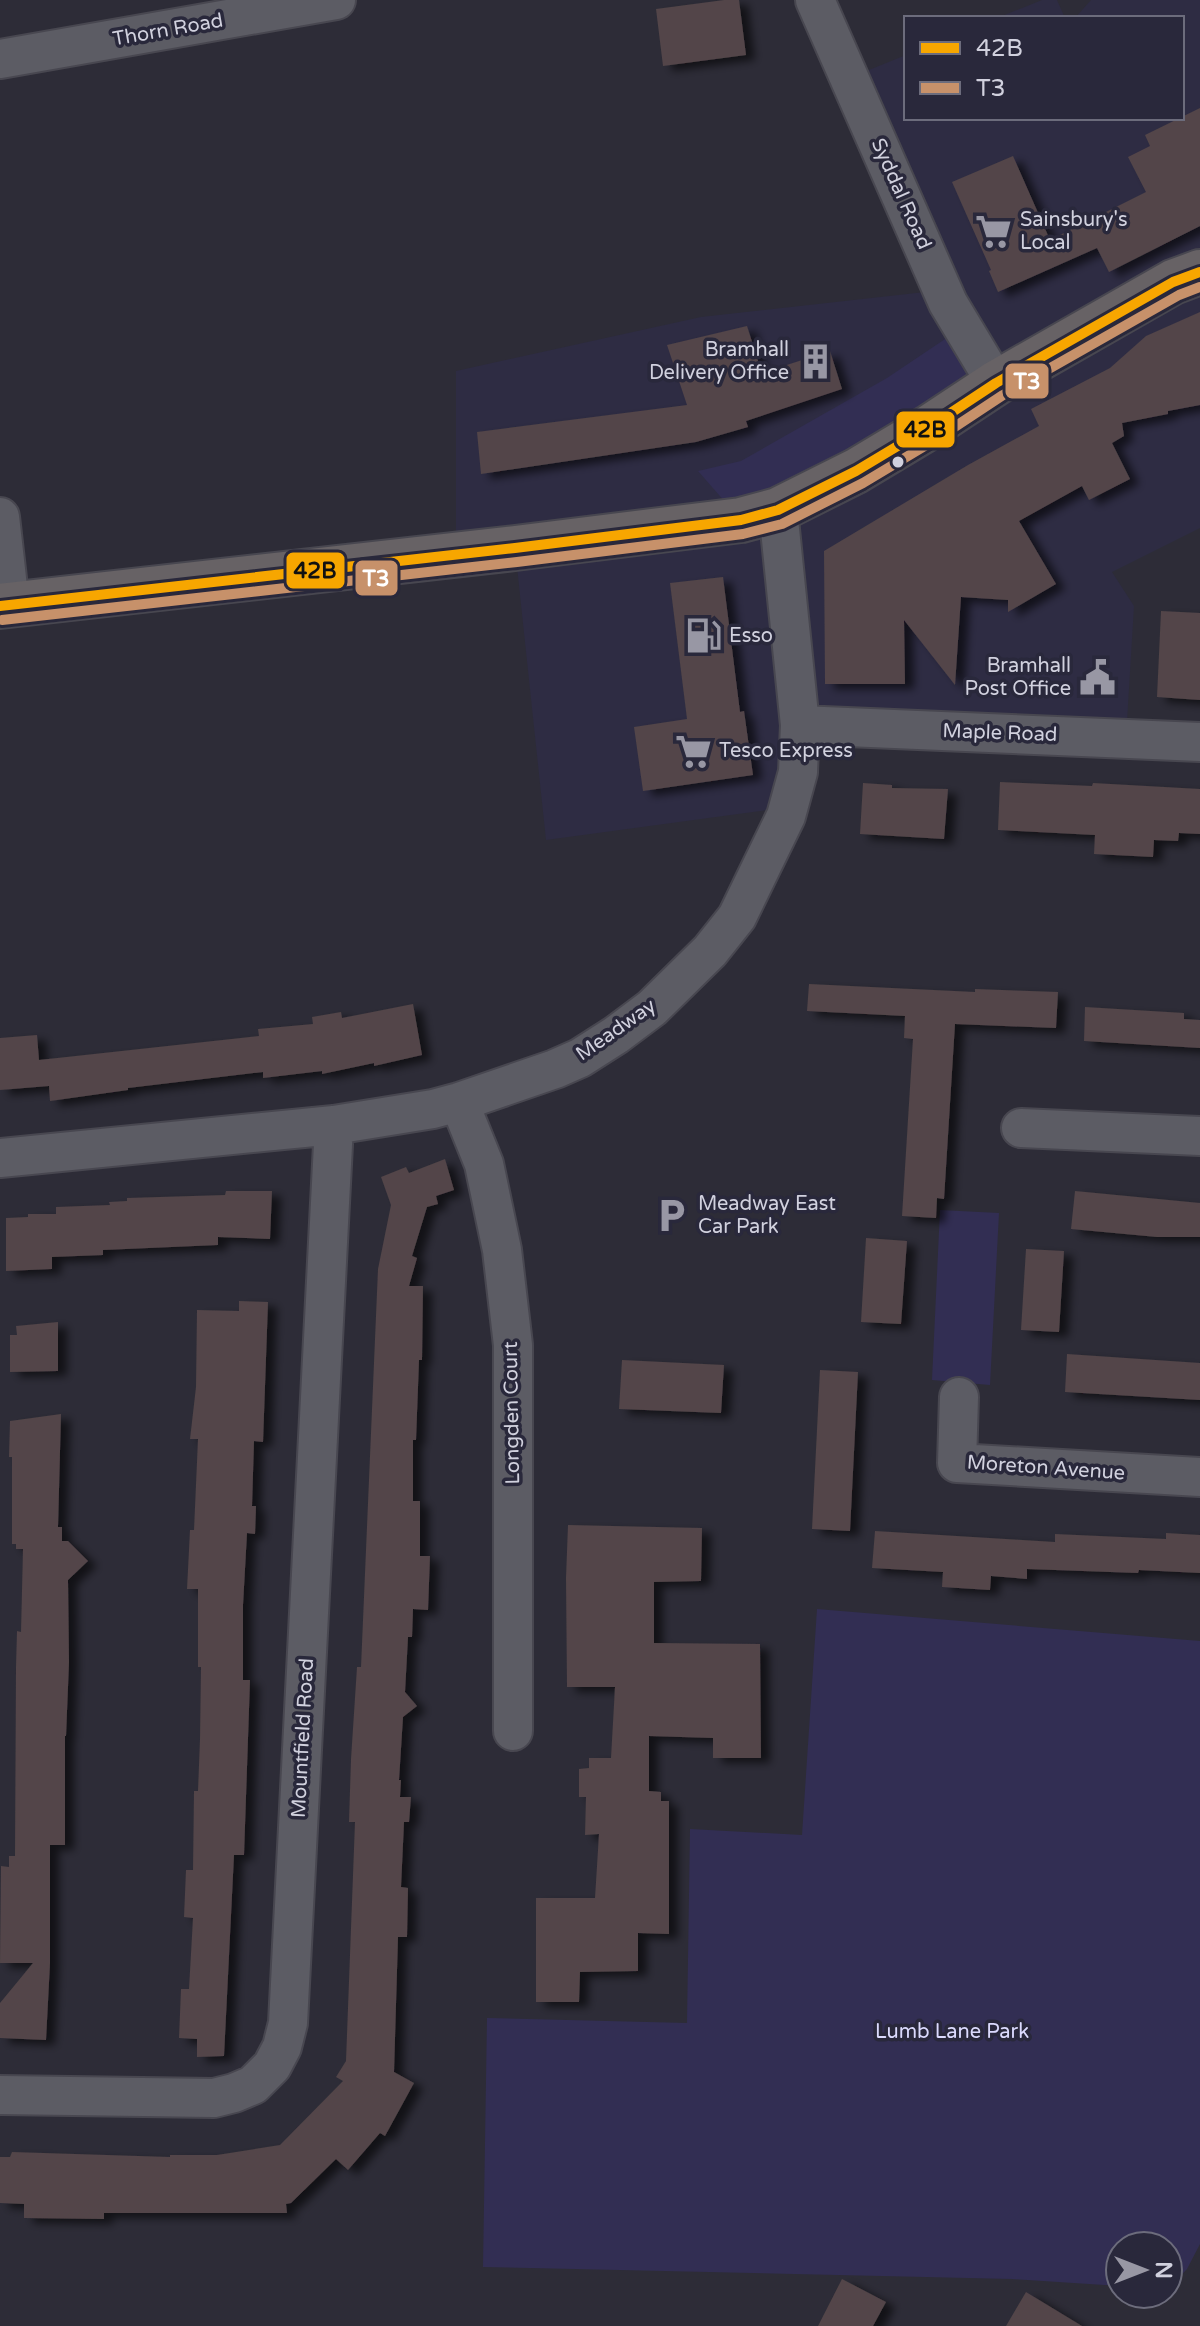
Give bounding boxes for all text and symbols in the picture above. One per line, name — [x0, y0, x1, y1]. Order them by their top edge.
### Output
street label: Thorn Road — [111, 8, 225, 52]
legend — [904, 16, 1184, 120]
text: 42B — [976, 34, 1023, 63]
text: T3 — [976, 74, 1006, 103]
street label: Syddal Road — [866, 135, 936, 253]
place label: Sainsbury's Local — [1020, 208, 1128, 255]
supermarket icon: Sainsbury's Local — [975, 213, 1013, 251]
place label: Bramhall Delivery Office — [649, 338, 789, 385]
building icon: Bramhall Delivery Office — [796, 343, 834, 381]
line badge: T3 — [1004, 362, 1050, 400]
text: T3 — [1012, 369, 1041, 395]
line badge: 42B — [895, 410, 956, 449]
text: 42B — [904, 417, 946, 443]
unlabelled marker — [890, 454, 906, 470]
line badge: 42B — [285, 551, 346, 590]
text: 42B — [294, 558, 336, 584]
line badge: T3 — [354, 559, 399, 597]
text: T3 — [361, 566, 390, 592]
fuel station icon: Esso — [684, 617, 722, 655]
place label: Esso — [729, 624, 773, 648]
place label: Bramhall Post Office — [965, 654, 1071, 701]
public building icon: Bramhall Post Office — [1078, 658, 1116, 696]
street label: Maple Road — [942, 719, 1058, 747]
supermarket icon: Tesco Express — [674, 732, 712, 770]
place label: Tesco Express — [719, 739, 853, 763]
street label: Meadway — [572, 994, 661, 1066]
place label: Meadway East Car Park — [698, 1192, 836, 1239]
parking icon: Meadway East Car Park — [653, 1197, 691, 1235]
street label: Longden Court — [499, 1341, 525, 1485]
street label: Moreton Avenue — [966, 1451, 1126, 1485]
street label: Mountfield Road — [287, 1657, 319, 1819]
park label: Lumb Lane Park — [875, 2020, 1029, 2044]
north arrow — [1104, 2230, 1184, 2310]
text: N — [1150, 2261, 1176, 2279]

